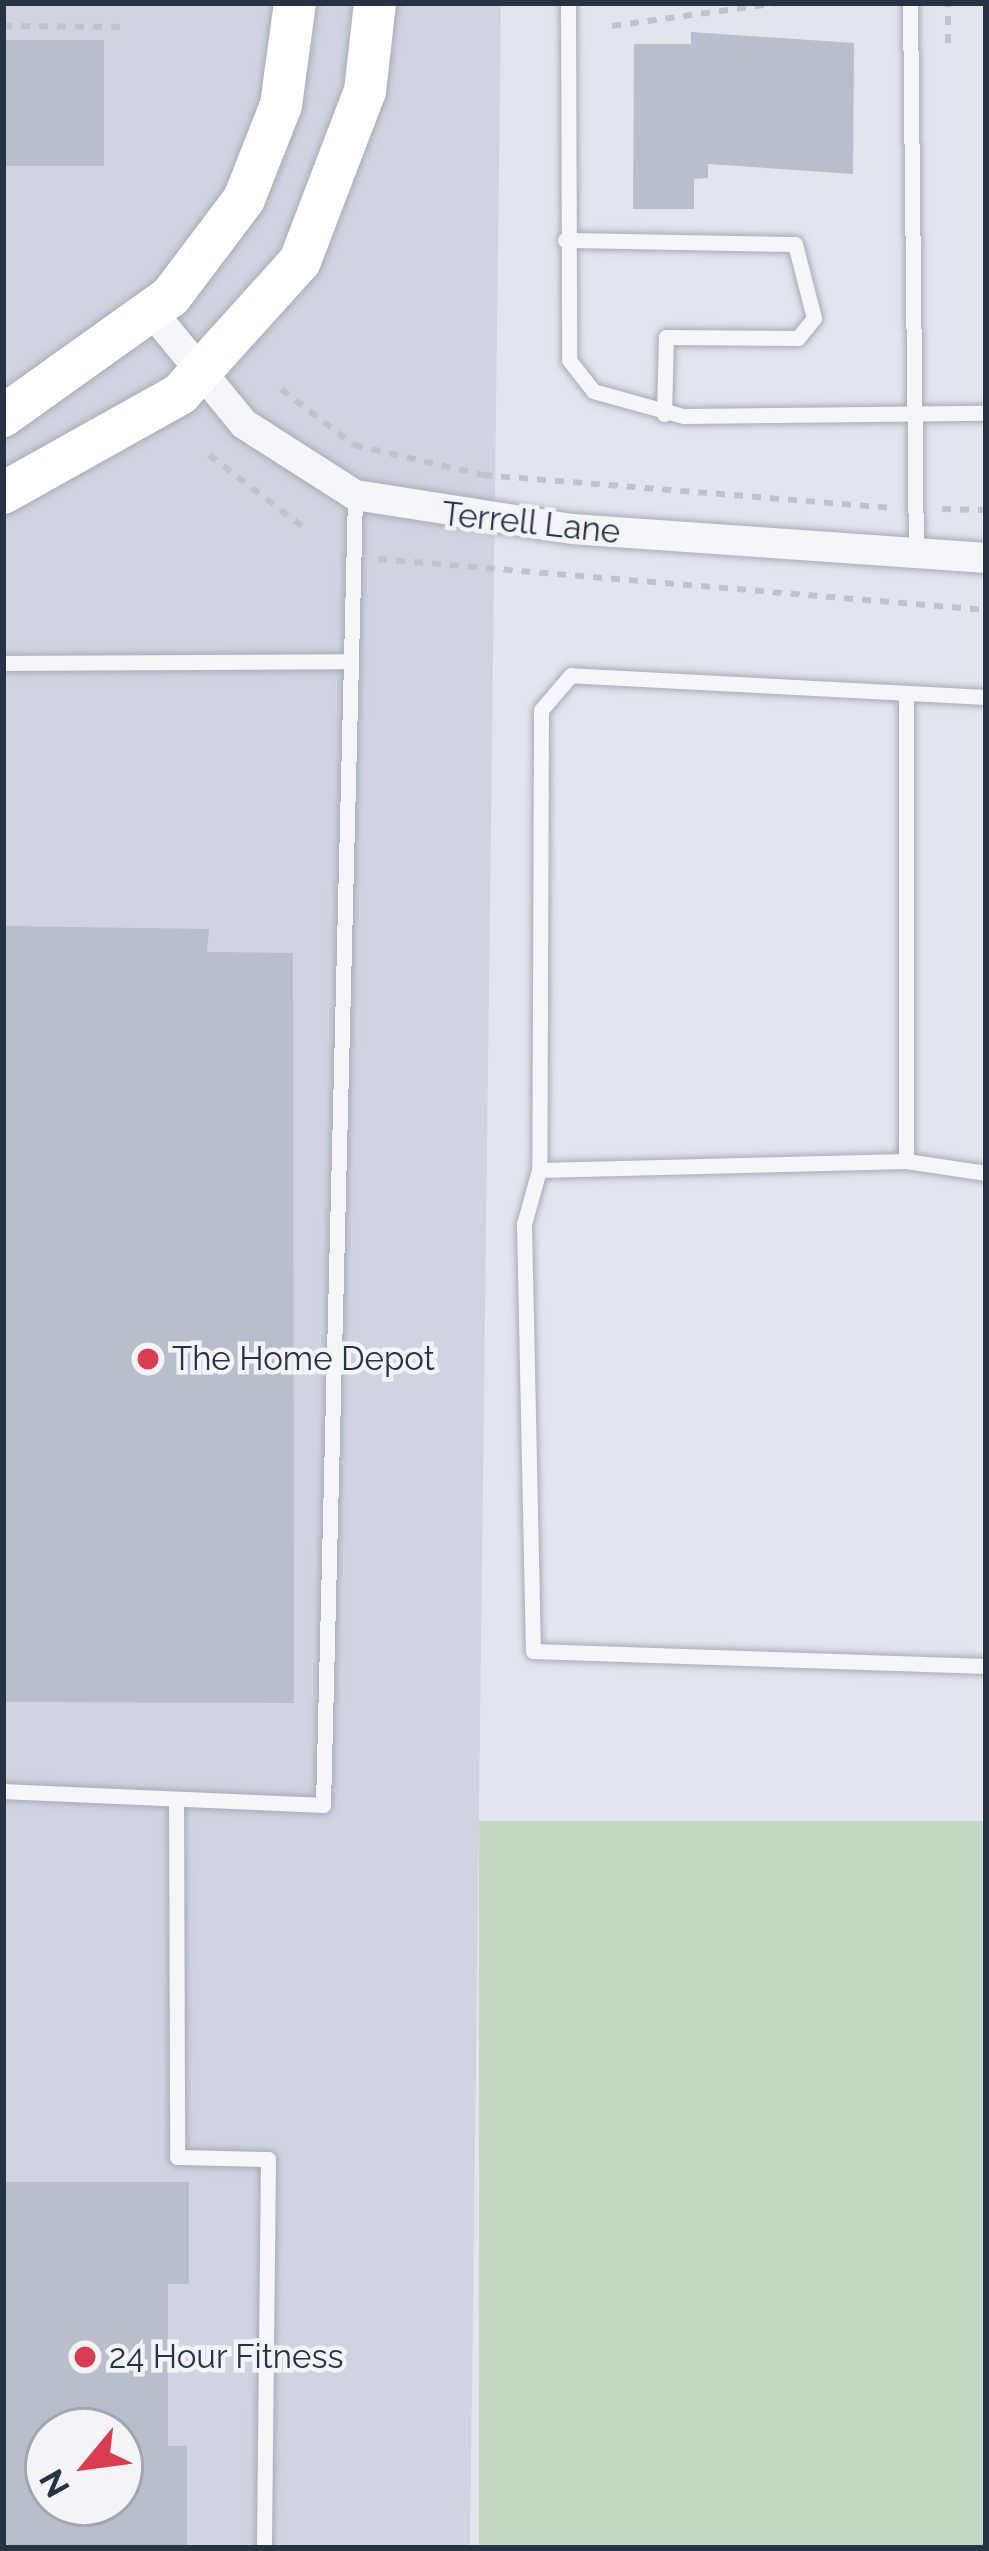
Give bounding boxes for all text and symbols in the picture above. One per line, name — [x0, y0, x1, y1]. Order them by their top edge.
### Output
street label: Terrell Lane — [439, 494, 623, 552]
place label: The Home Depot — [172, 1339, 435, 1379]
marker: The Home Depot — [135, 1346, 161, 1372]
place label: 24 Hour Fitness — [109, 2337, 344, 2377]
marker: 24 Hour Fitness — [72, 2344, 98, 2370]
north arrow — [24, 2407, 144, 2527]
text: N — [32, 2463, 78, 2504]

